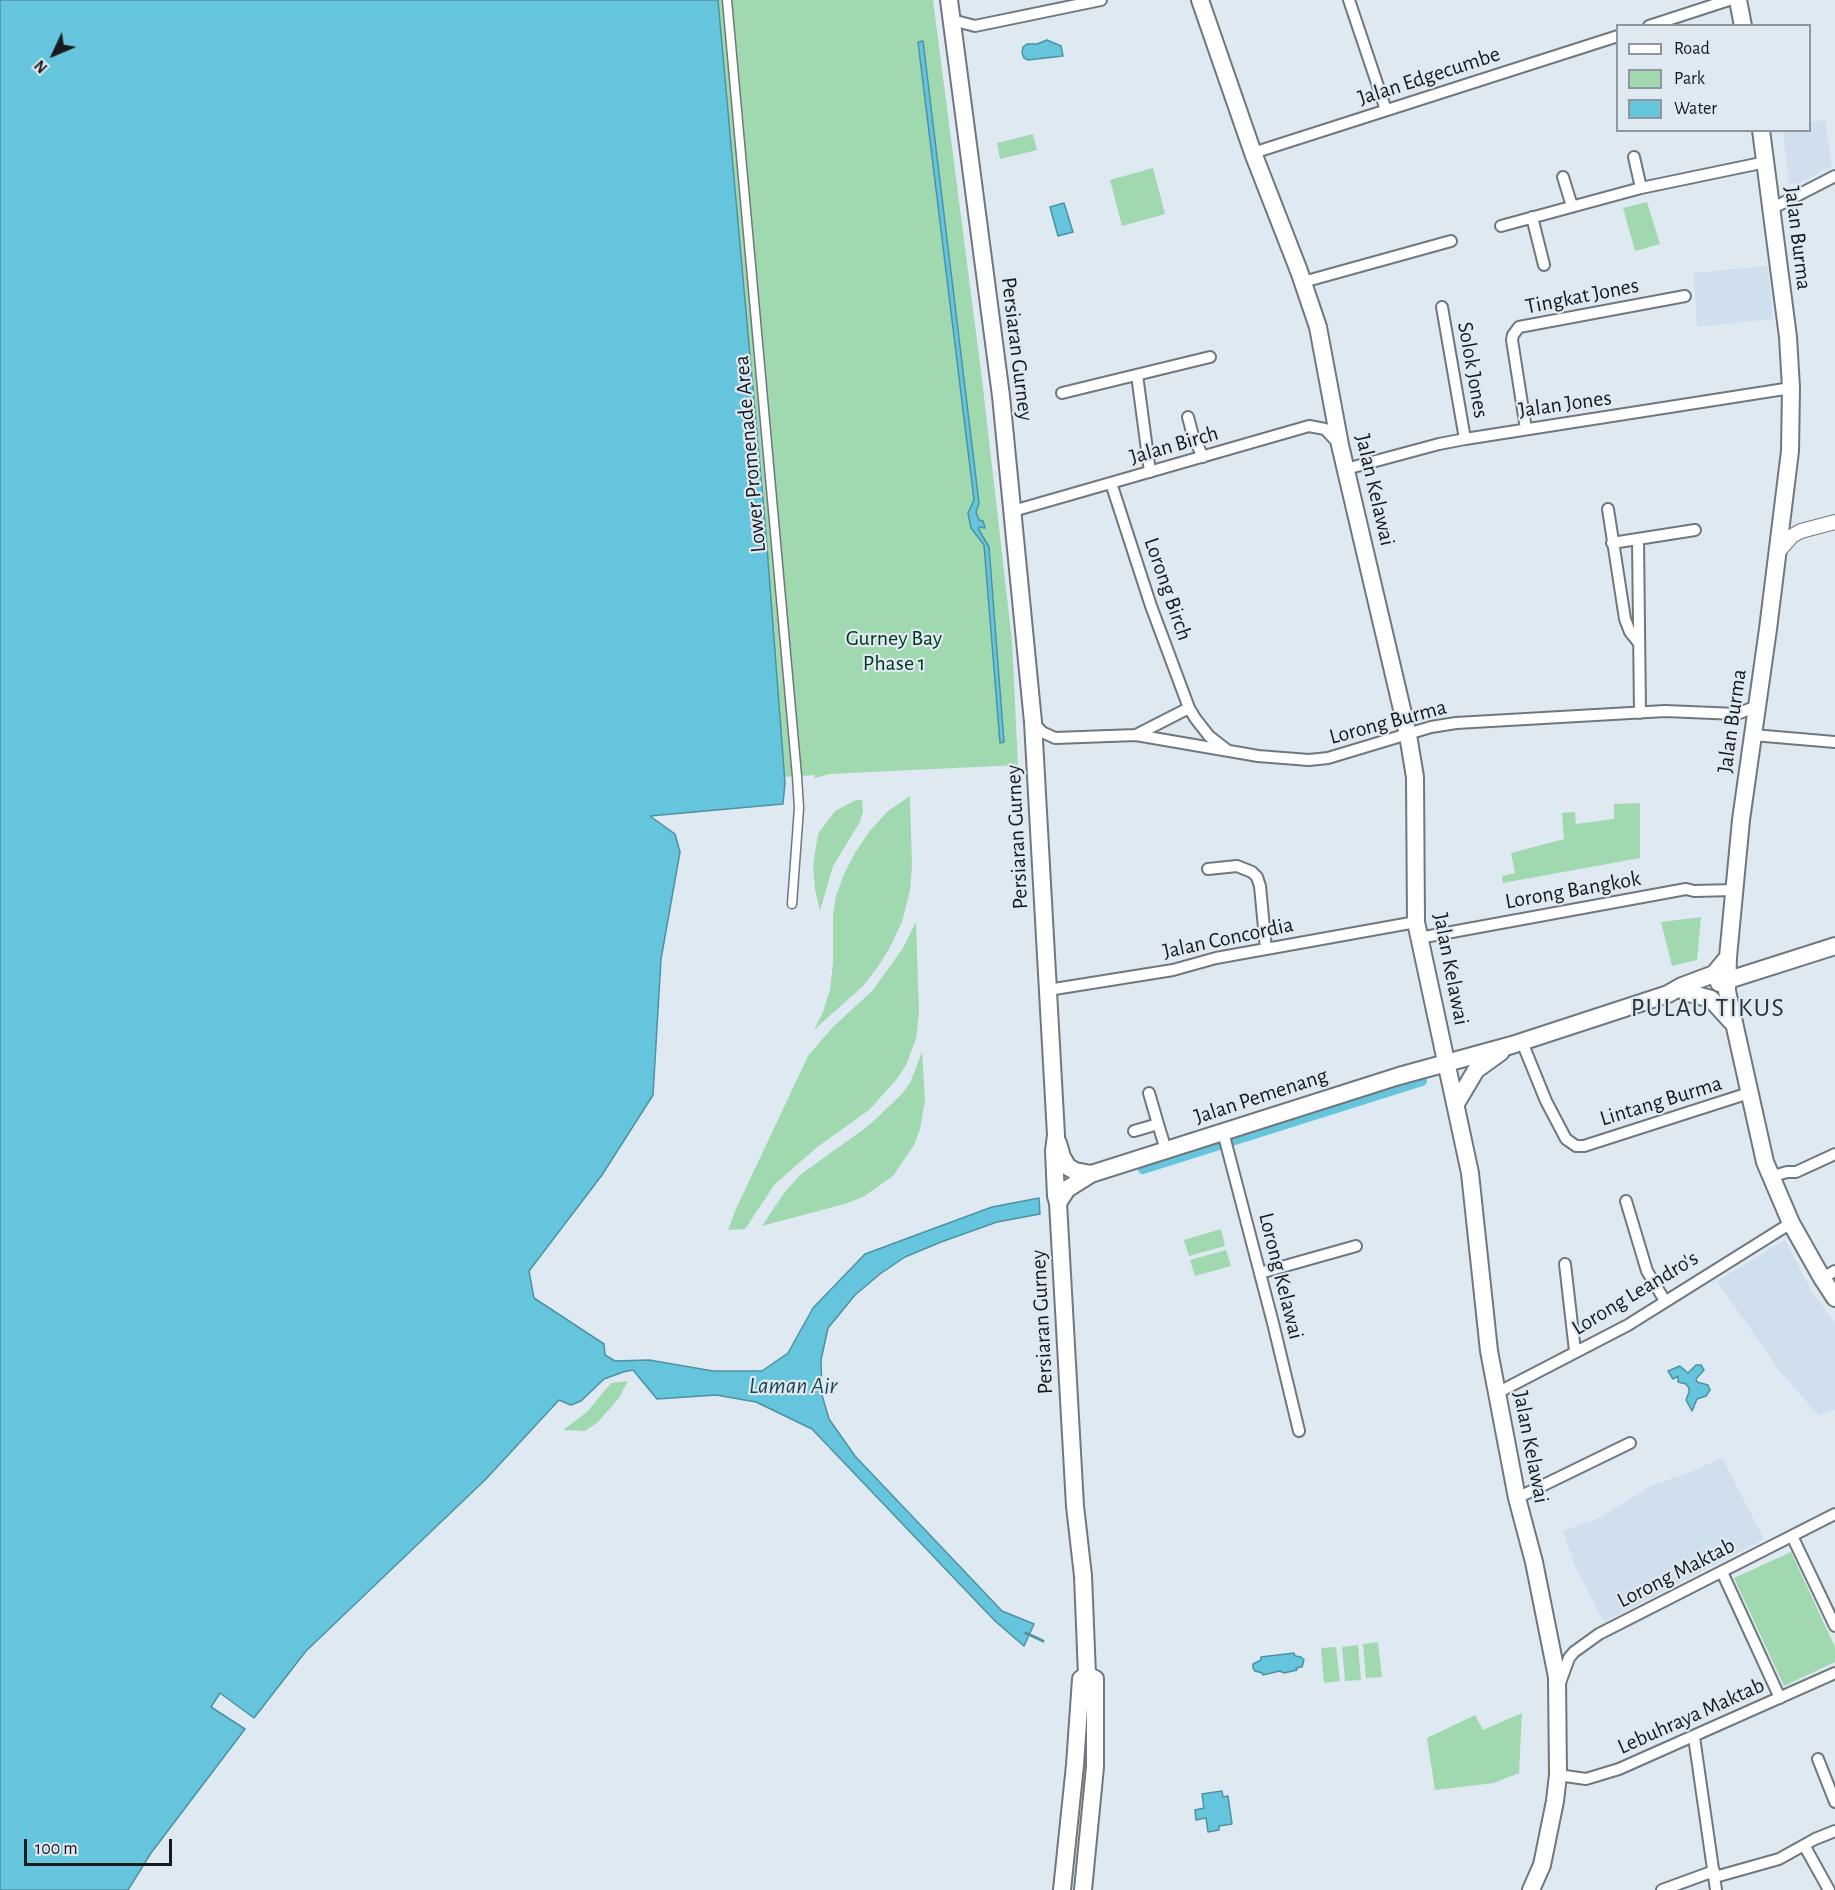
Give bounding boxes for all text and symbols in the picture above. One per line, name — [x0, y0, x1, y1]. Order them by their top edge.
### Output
north arrow — [24, 24, 84, 84]
legend — [1616, 24, 1811, 132]
text: Road — [1674, 40, 1710, 58]
street label: Jalan Edgecumbe — [1355, 41, 1503, 111]
text: N — [31, 57, 51, 76]
text: Park — [1674, 70, 1705, 88]
text: Water — [1674, 100, 1717, 118]
street label: Jalan Burma — [1779, 184, 1817, 292]
street label: Tingkat Jones — [1523, 272, 1641, 320]
street label: Persiaran Gurney — [995, 276, 1039, 422]
street label: Solok Jones — [1452, 320, 1494, 420]
street label: Lower Promenade Area — [728, 354, 772, 554]
street label: Jalan Jones — [1517, 384, 1613, 424]
street label: Jalan Birch — [1127, 420, 1221, 470]
street label: Jalan Kelawai — [1349, 432, 1401, 548]
street label: Lorong Birch — [1138, 534, 1198, 644]
park label: Gurney Bay Phase 1 — [846, 625, 942, 676]
street label: Jalan Burma — [1712, 667, 1752, 775]
street label: Lorong Burma — [1326, 694, 1450, 750]
street label: Persiaran Gurney — [1000, 764, 1034, 910]
street label: Lorong Bangkok — [1503, 865, 1643, 915]
street label: Jalan Concordia — [1160, 911, 1296, 965]
street label: Jalan Kelawai — [1427, 911, 1475, 1027]
district label: PULAU TIKUS — [1631, 992, 1785, 1024]
street label: Jalan Pemenang — [1191, 1062, 1331, 1130]
street label: Lintang Burma — [1597, 1070, 1725, 1132]
street label: Lorong Kelawai — [1252, 1210, 1310, 1342]
street label: Lorong Leandro's — [1567, 1245, 1703, 1341]
street label: Persiaran Gurney — [1025, 1249, 1059, 1395]
water label: Laman Air — [749, 1372, 837, 1400]
street label: Jalan Kelawai — [1507, 1389, 1555, 1505]
street label: Lorong Maktab — [1613, 1532, 1739, 1614]
street label: Lebuhraya Maktab — [1613, 1672, 1769, 1760]
scale bar — [27, 1827, 176, 1865]
text: 100 m — [35, 1840, 78, 1858]

